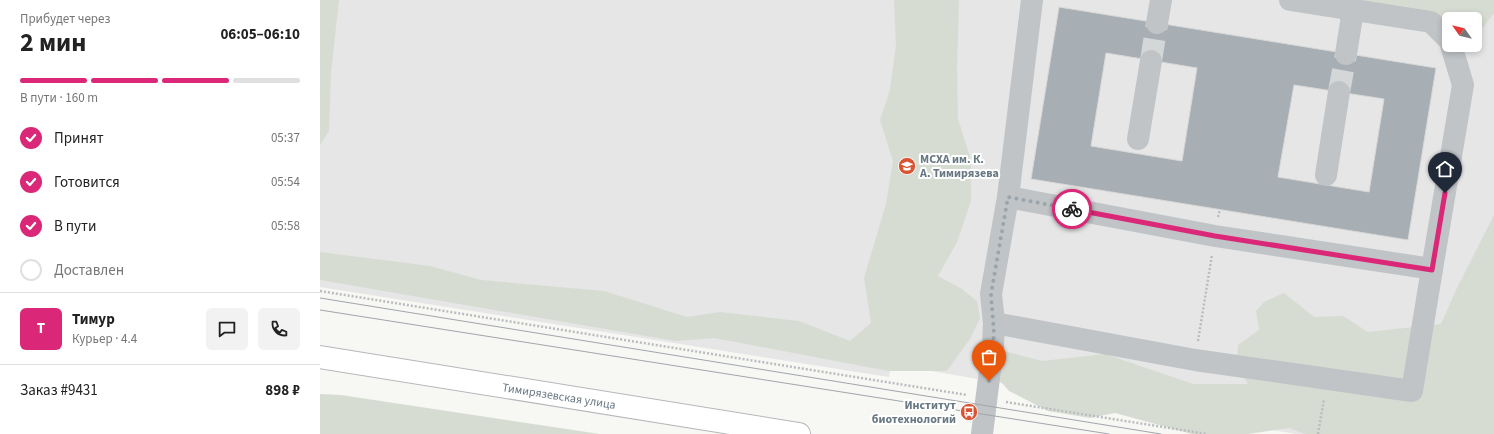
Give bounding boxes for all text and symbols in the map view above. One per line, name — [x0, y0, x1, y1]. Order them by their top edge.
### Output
text: Прибудет через — [20, 10, 110, 28]
north arrow — [1442, 12, 1482, 52]
map controls — [1442, 12, 1482, 52]
text: 2 мин — [20, 24, 86, 61]
text: 06:05–06:10 — [220, 24, 300, 45]
text: В пути · 160 m — [20, 89, 98, 107]
icon: check — [20, 127, 42, 149]
text: Принят — [54, 128, 104, 149]
text: 05:37 — [271, 129, 300, 147]
place label: МСХА им. К. А. Тимирязева — [919, 151, 999, 182]
pin — [1428, 152, 1462, 193]
school or university icon: МСХА им. К. А. Тимирязева — [897, 156, 917, 176]
icon: home — [1434, 158, 1456, 180]
icon: check — [20, 171, 42, 193]
text: Готовится — [54, 172, 120, 193]
text: 05:54 — [271, 173, 300, 191]
courier — [1052, 189, 1092, 229]
icon: bike — [1061, 198, 1083, 220]
icon: check — [20, 215, 42, 237]
text: В пути — [54, 216, 97, 237]
text: 05:58 — [271, 217, 300, 235]
text: Доставлен — [54, 260, 124, 281]
button: chat — [206, 308, 248, 350]
button: phone — [258, 308, 300, 350]
text: Тимур — [72, 309, 115, 330]
text: Т — [37, 318, 45, 339]
text: Курьер · 4.4 — [72, 330, 137, 348]
pin — [972, 340, 1006, 381]
icon: bag — [978, 346, 1000, 368]
street label: Тимирязевская улица — [501, 379, 617, 414]
text: Заказ #9431 — [20, 380, 98, 401]
text: 898 ₽ — [265, 380, 300, 401]
place label: Институт биотехнологий — [872, 397, 956, 428]
bus stop icon: Институт биотехнологий — [959, 402, 979, 422]

